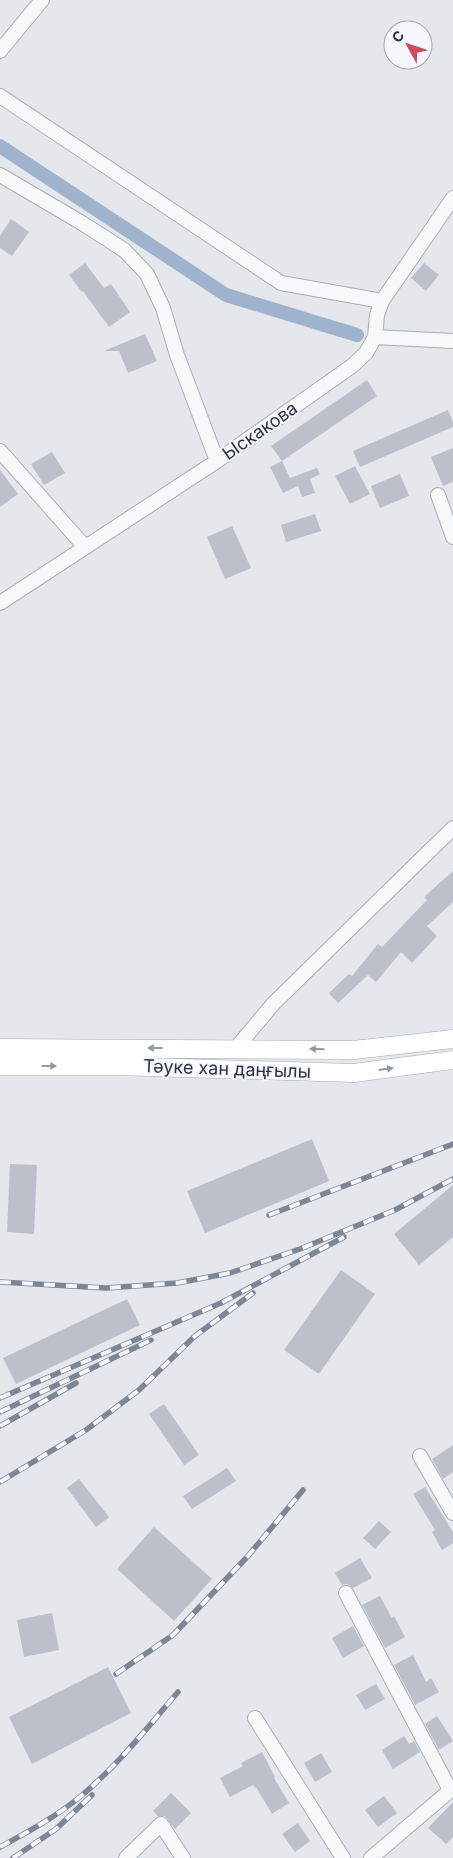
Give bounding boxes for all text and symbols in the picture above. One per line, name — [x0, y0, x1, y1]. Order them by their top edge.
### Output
north arrow — [383, 20, 433, 70]
text: С — [388, 27, 407, 46]
street label: Ыскакова — [218, 397, 301, 464]
one-way arrow — [147, 1044, 163, 1052]
one-way arrow — [309, 1045, 325, 1053]
street label: Тәуке хан даңғылы — [143, 1055, 311, 1082]
one-way arrow — [41, 1062, 57, 1070]
one-way arrow — [378, 1065, 394, 1073]

